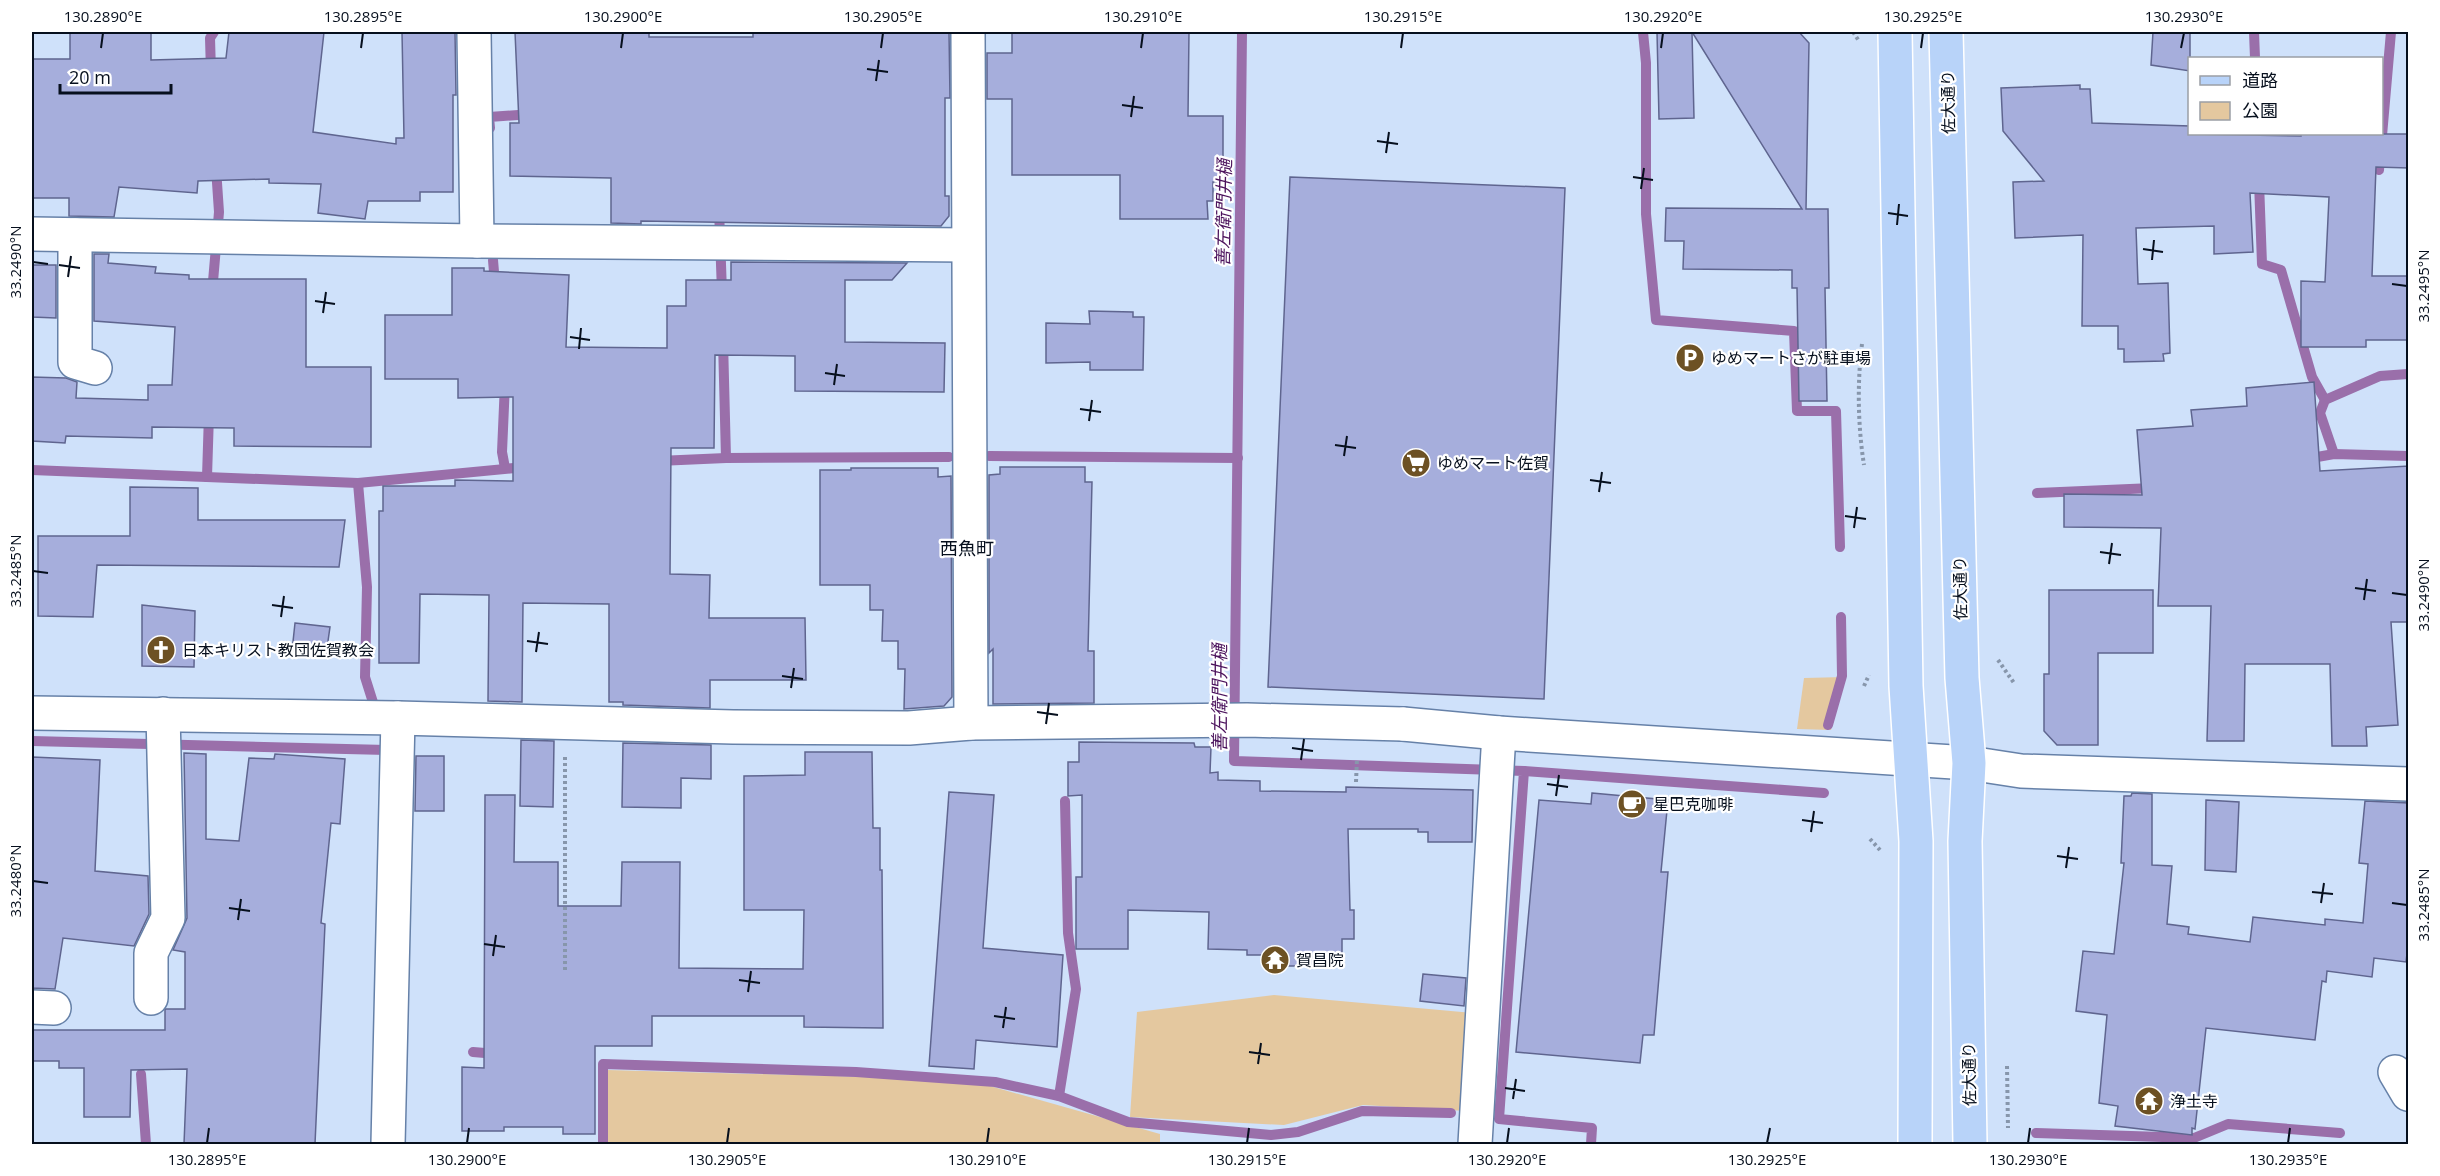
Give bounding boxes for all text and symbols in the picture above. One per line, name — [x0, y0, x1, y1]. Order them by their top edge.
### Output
text: 130.2890°E — [64, 6, 142, 26]
text: 130.2895°E — [324, 6, 402, 26]
text: 130.2900°E — [584, 6, 662, 26]
text: 130.2905°E — [844, 6, 922, 26]
text: 130.2910°E — [1104, 6, 1182, 26]
text: 130.2915°E — [1364, 6, 1442, 26]
text: 130.2920°E — [1624, 6, 1702, 26]
text: 130.2925°E — [1884, 6, 1962, 26]
text: 130.2930°E — [2145, 6, 2223, 26]
scale bar — [60, 57, 171, 95]
legend — [2188, 57, 2383, 135]
text: 20 m — [69, 65, 111, 89]
text: 道路 — [2242, 68, 2278, 92]
street label: 佐大通り — [1936, 70, 1960, 134]
text: 公園 — [2242, 98, 2278, 122]
water label: 善左衛門井樋 — [1210, 156, 1236, 267]
text: 33.2490°N — [5, 225, 25, 299]
text: 33.2495°N — [2413, 249, 2433, 323]
parking icon: ゆめマートさが駐車場 — [1674, 342, 1706, 374]
place label: ゆめマートさが駐車場 — [1711, 347, 1871, 369]
supermarket icon: ゆめマート佐賀 — [1400, 447, 1432, 479]
place label: ゆめマート佐賀 — [1437, 452, 1549, 474]
text: 33.2485°N — [5, 534, 25, 608]
district label: 西魚町 — [940, 536, 994, 560]
street label: 佐大通り — [1948, 556, 1972, 620]
text: 33.2490°N — [2413, 558, 2433, 632]
church icon: 日本キリスト教団佐賀教会 — [145, 634, 177, 666]
place label: 日本キリスト教団佐賀教会 — [182, 639, 374, 661]
water label: 善左衛門井樋 — [1207, 641, 1231, 752]
cafe icon: 星巴克咖啡 — [1616, 788, 1648, 820]
place label: 星巴克咖啡 — [1653, 793, 1733, 815]
text: 33.2480°N — [5, 844, 25, 918]
text: 33.2485°N — [2413, 868, 2433, 942]
temple icon: 賀昌院 — [1259, 944, 1291, 976]
place label: 賀昌院 — [1296, 949, 1344, 971]
street label: 佐大通り — [1957, 1042, 1981, 1106]
temple icon: 浄土寺 — [2133, 1085, 2165, 1117]
place label: 浄土寺 — [2170, 1090, 2218, 1112]
text: 130.2895°E — [168, 1149, 246, 1169]
text: 130.2900°E — [428, 1149, 506, 1169]
text: 130.2905°E — [688, 1149, 766, 1169]
text: 130.2910°E — [948, 1149, 1026, 1169]
text: 130.2915°E — [1208, 1149, 1286, 1169]
text: 130.2920°E — [1468, 1149, 1546, 1169]
text: 130.2925°E — [1728, 1149, 1806, 1169]
text: 130.2930°E — [1989, 1149, 2067, 1169]
text: 130.2935°E — [2249, 1149, 2327, 1169]

